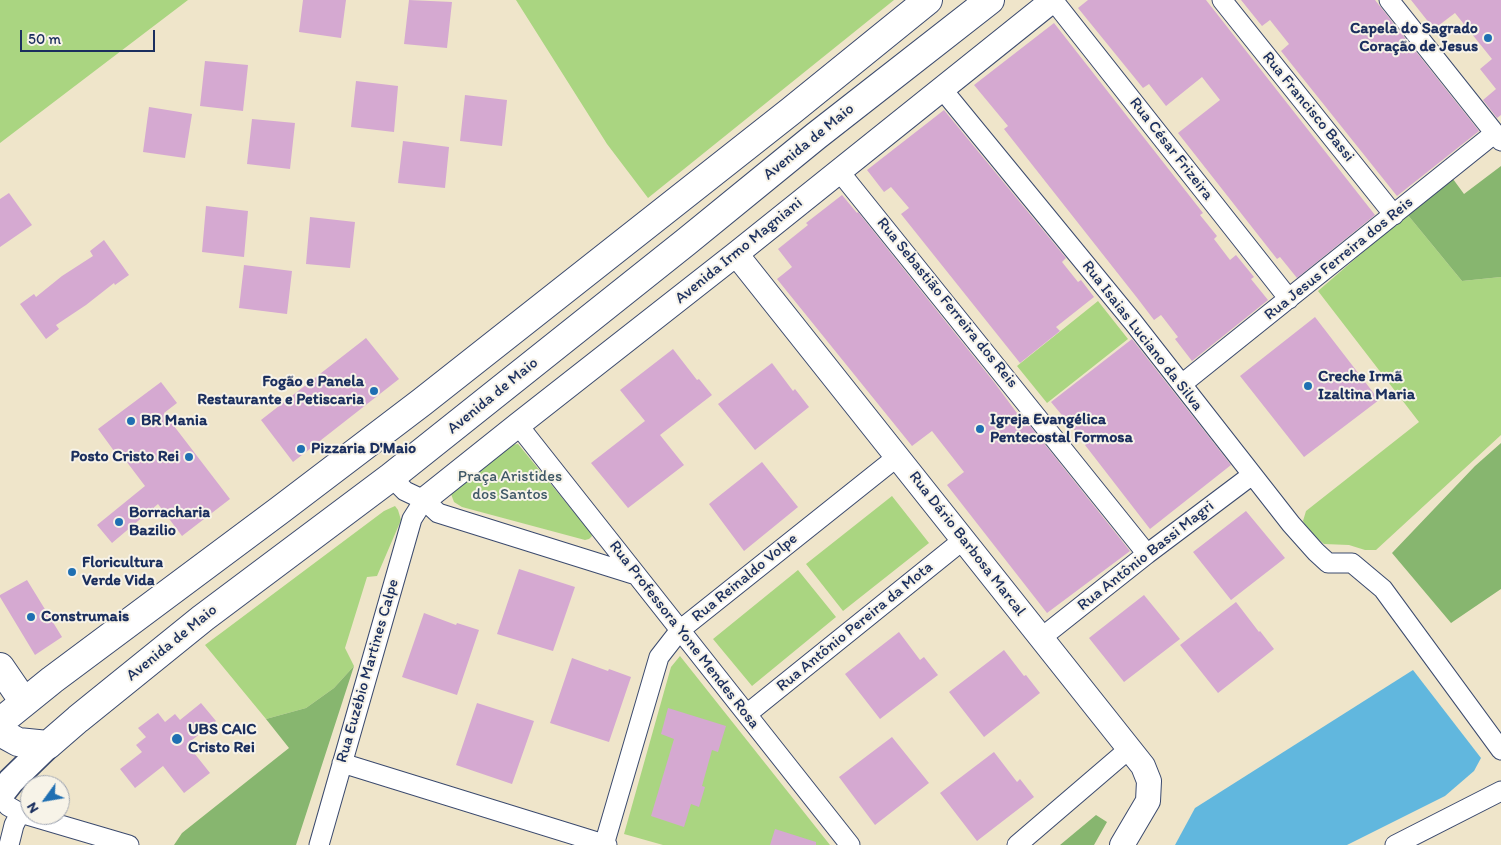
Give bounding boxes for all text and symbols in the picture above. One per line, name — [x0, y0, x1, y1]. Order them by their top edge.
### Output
place label: Capela do Sagrado Coração de Jesus — [1350, 19, 1478, 57]
scale bar — [22, 20, 158, 52]
text: 50 m — [28, 30, 61, 48]
marker: Capela do Sagrado Coração de Jesus — [1482, 32, 1494, 44]
street label: Rua Francisco Bassi — [1258, 48, 1358, 166]
street label: Rua César Frizeira — [1125, 94, 1217, 204]
street label: Avenida de Maio — [760, 99, 858, 185]
street label: Rua Jesus Ferreira dos Reis — [1261, 193, 1417, 325]
street label: Avenida Irmo Magniani — [671, 194, 807, 308]
street label: Rua Sebastião Ferreira dos Reis — [872, 214, 1022, 392]
street label: Rua Isaias Luciano da Silva — [1077, 257, 1207, 415]
street label: Avenida de Maio — [444, 353, 542, 439]
place label: Creche Irmã Izaltina Maria — [1318, 367, 1415, 405]
place label: Fogão e Panela Restaurante e Petiscaria — [197, 372, 364, 410]
marker: Creche Irmã Izaltina Maria — [1302, 380, 1314, 392]
marker: Fogão e Panela Restaurante e Petiscaria — [368, 385, 380, 397]
place label: Igreja Evangélica Pentecostal Formosa — [990, 410, 1133, 448]
place label: BR Mania — [141, 411, 207, 431]
marker: BR Mania — [125, 415, 137, 427]
marker: Igreja Evangélica Pentecostal Formosa — [974, 423, 986, 435]
place label: Pizzaria D'Maio — [311, 439, 416, 459]
marker: Pizzaria D'Maio — [295, 443, 307, 455]
place label: Posto Cristo Rei — [71, 447, 179, 467]
marker: Posto Cristo Rei — [183, 451, 195, 463]
park label: Praça Aristides dos Santos — [458, 467, 562, 505]
street label: Rua Dário Barbosa Marcal — [904, 468, 1030, 620]
street label: Rua Antônio Bassi Magri — [1074, 497, 1218, 615]
place label: Borracharia Bazilio — [129, 503, 210, 541]
marker: Borracharia Bazilio — [113, 516, 125, 528]
street label: Rua Reinaldo Volpe — [688, 529, 802, 627]
street label: Rua Professora Yone Mendes Rosa — [605, 537, 763, 733]
place label: Floricultura Verde Vida — [82, 553, 163, 591]
street label: Rua Antônio Pereira da Mota — [773, 558, 937, 696]
marker: Floricultura Verde Vida — [66, 566, 78, 578]
street label: Rua Euzébio Martines Calpe — [333, 577, 403, 765]
street label: Avenida de Maio — [123, 600, 221, 686]
place label: Construmais — [41, 607, 129, 627]
marker: Construmais — [25, 611, 37, 623]
place label: UBS CAIC Cristo Rei — [188, 720, 257, 758]
marker: UBS CAIC Cristo Rei — [170, 732, 184, 746]
north arrow — [20, 775, 70, 825]
text: N — [23, 799, 42, 816]

